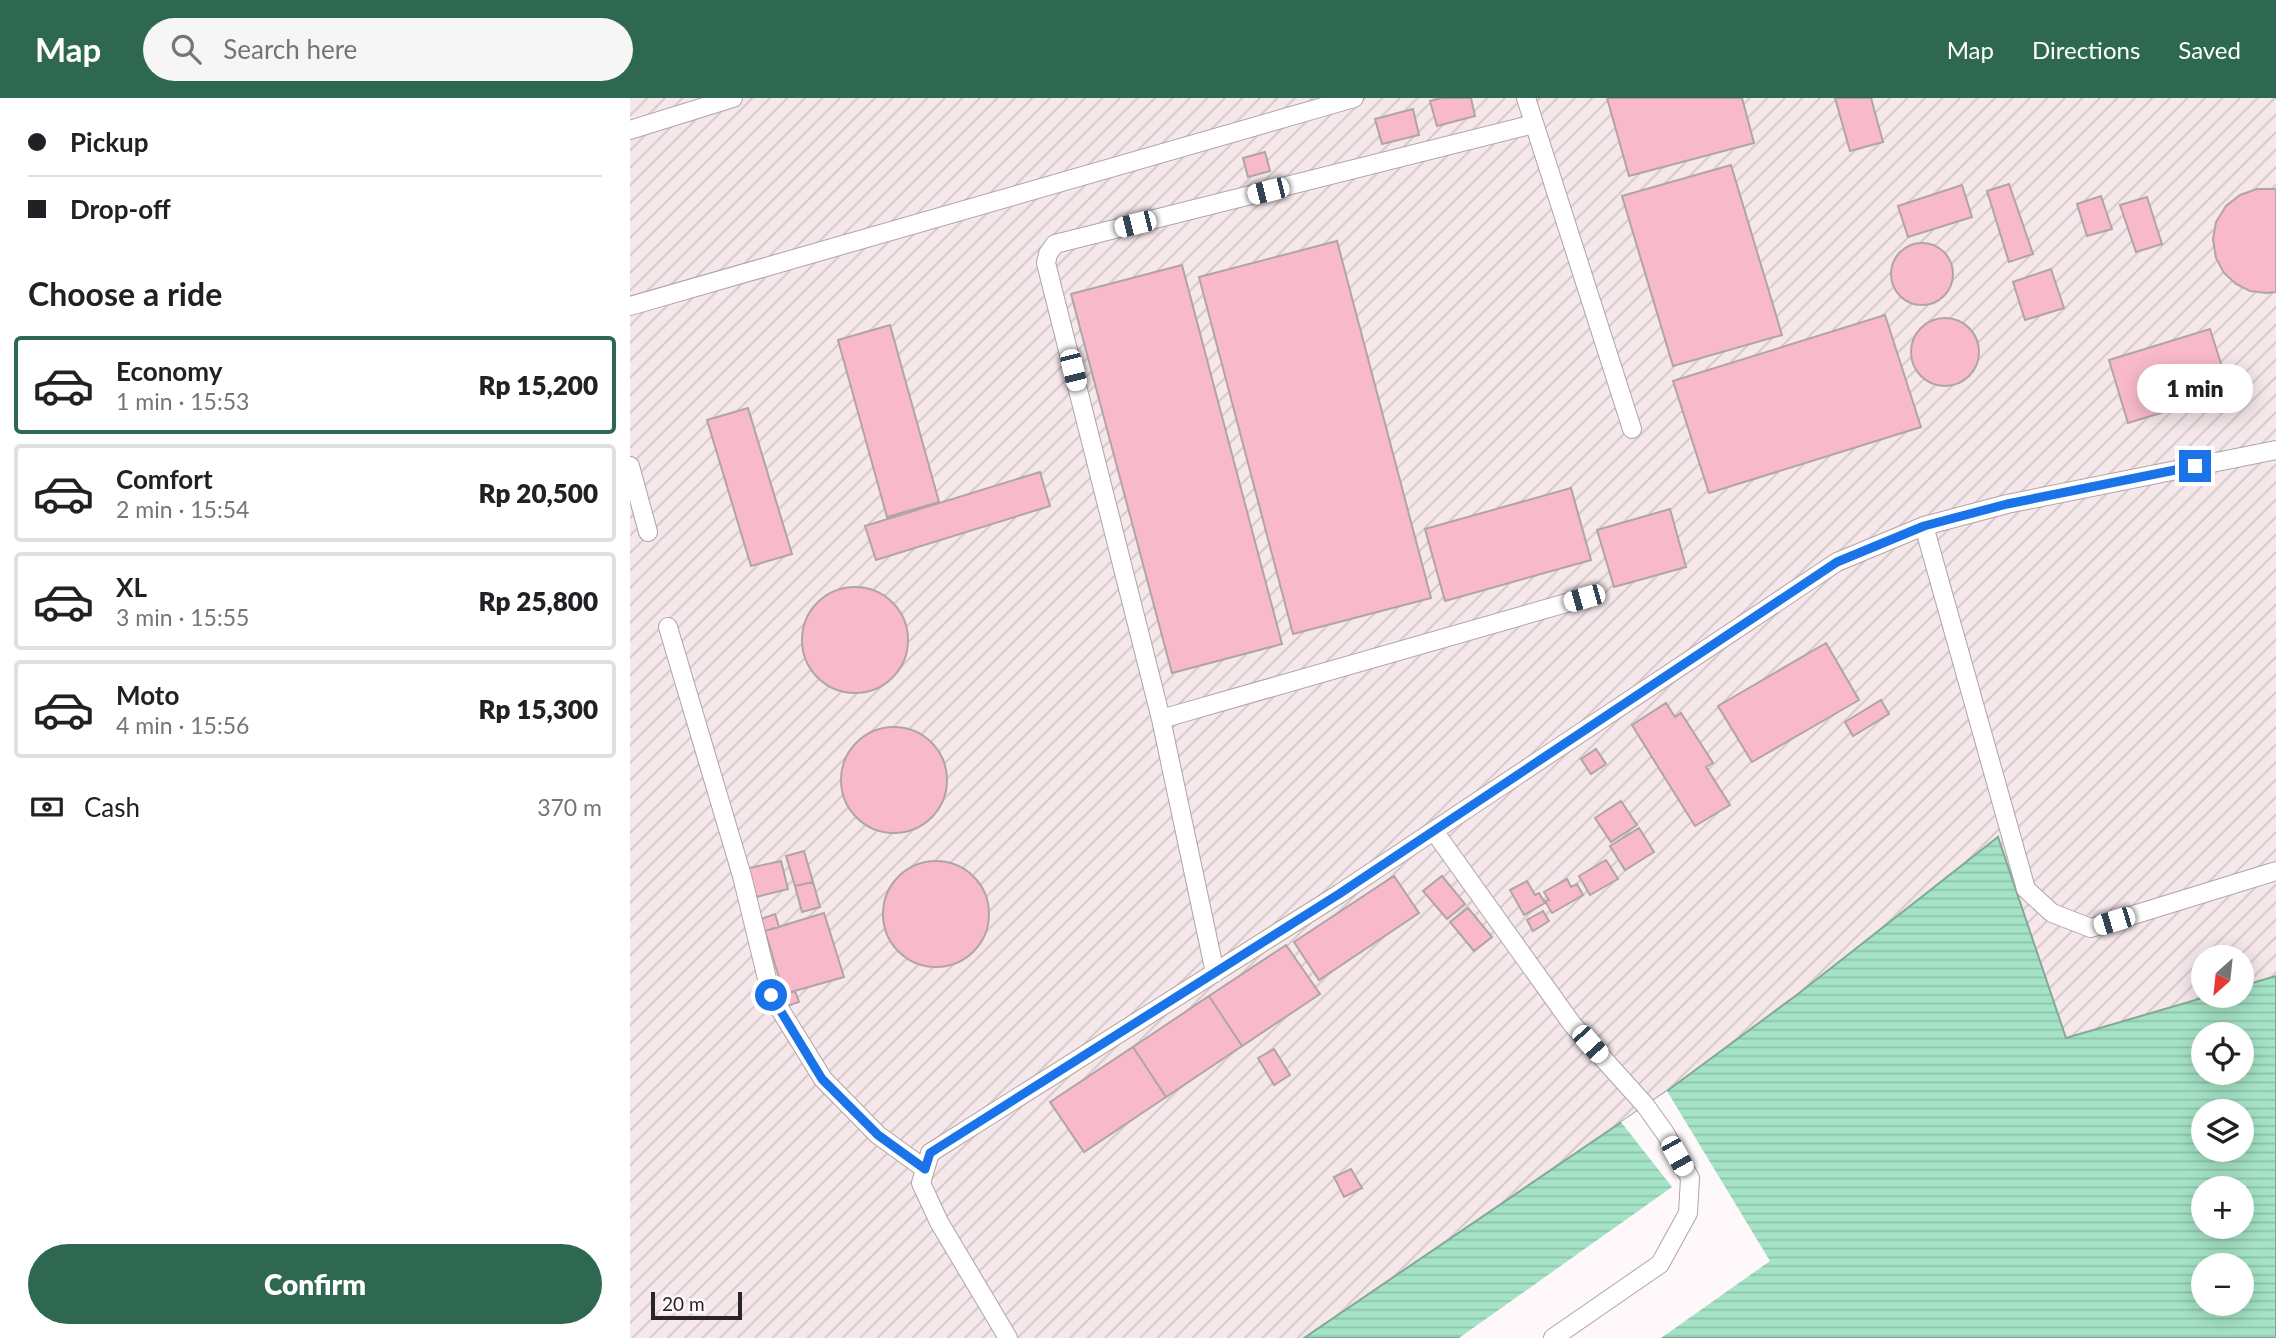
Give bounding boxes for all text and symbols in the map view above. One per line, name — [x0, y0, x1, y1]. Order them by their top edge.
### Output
search box — [143, 18, 633, 81]
text: Map — [35, 29, 101, 69]
icon: search — [167, 30, 205, 68]
text: Search here — [223, 33, 357, 65]
text: Map — [1947, 35, 1994, 64]
text: Directions — [2032, 35, 2140, 64]
text: Saved — [2178, 35, 2241, 64]
text: Pickup — [70, 126, 149, 158]
car — [1246, 176, 1291, 206]
text: Drop-off — [70, 193, 171, 225]
car — [1113, 209, 1158, 239]
text: Choose a ride — [28, 274, 222, 313]
car — [1058, 347, 1089, 393]
icon: car — [32, 354, 95, 417]
text: Economy — [116, 355, 222, 387]
callout: 1 min — [2137, 364, 2253, 414]
text: Rp 15,200 — [478, 369, 598, 401]
text: 1 min — [2166, 374, 2224, 402]
text: 1 min · 15:53 — [116, 387, 249, 415]
route end — [2179, 450, 2211, 482]
icon: car — [32, 462, 95, 525]
text: Comfort — [116, 463, 213, 495]
text: Rp 20,500 — [478, 477, 598, 509]
text: 2 min · 15:54 — [116, 495, 249, 523]
icon: car — [32, 570, 95, 633]
text: XL — [116, 571, 147, 603]
car — [1561, 582, 1608, 614]
text: Rp 25,800 — [478, 585, 598, 617]
text: 3 min · 15:55 — [116, 603, 249, 631]
icon: car — [32, 678, 95, 741]
text: Moto — [116, 679, 179, 711]
text: Rp 15,300 — [478, 693, 598, 725]
text: 4 min · 15:56 — [116, 711, 249, 739]
icon: cash — [28, 788, 66, 826]
text: Cash — [84, 791, 140, 823]
text: 370 m — [537, 793, 602, 821]
car — [2091, 905, 2138, 937]
north arrow — [2191, 945, 2254, 1008]
map controls — [2191, 945, 2254, 1316]
route start — [755, 979, 787, 1011]
car — [1569, 1021, 1612, 1067]
button: locate — [2191, 1022, 2254, 1085]
button: layers — [2191, 1099, 2254, 1162]
car — [1658, 1133, 1697, 1179]
button: + — [2191, 1176, 2254, 1239]
button: Confirm — [28, 1244, 602, 1324]
button: − — [2191, 1253, 2254, 1316]
scale bar — [651, 1289, 742, 1321]
text: 20 m — [662, 1292, 705, 1315]

